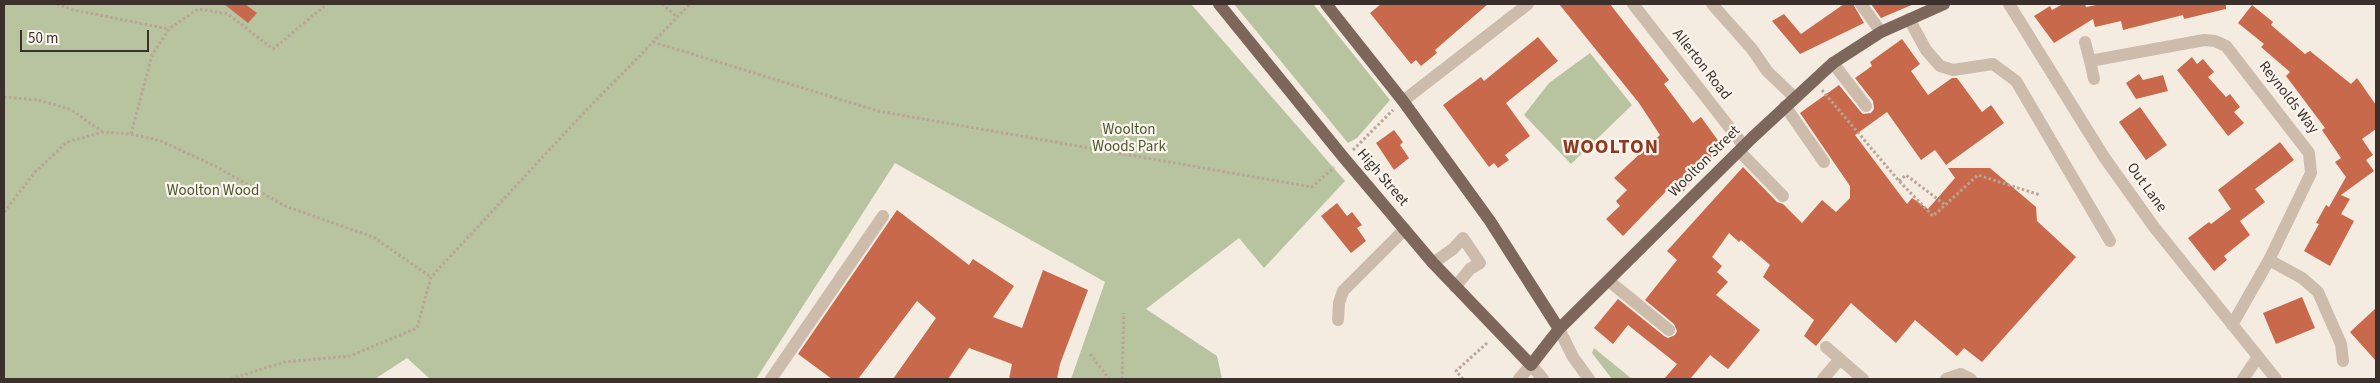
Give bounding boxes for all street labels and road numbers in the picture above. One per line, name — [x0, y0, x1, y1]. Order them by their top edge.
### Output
street label: Allerton Road — [1668, 26, 1734, 104]
street label: Reynolds Way — [2254, 58, 2322, 138]
street label: Woolton Street — [1666, 123, 1744, 201]
street label: High Street — [1352, 146, 1412, 210]
street label: Out Lane — [2122, 160, 2170, 216]

